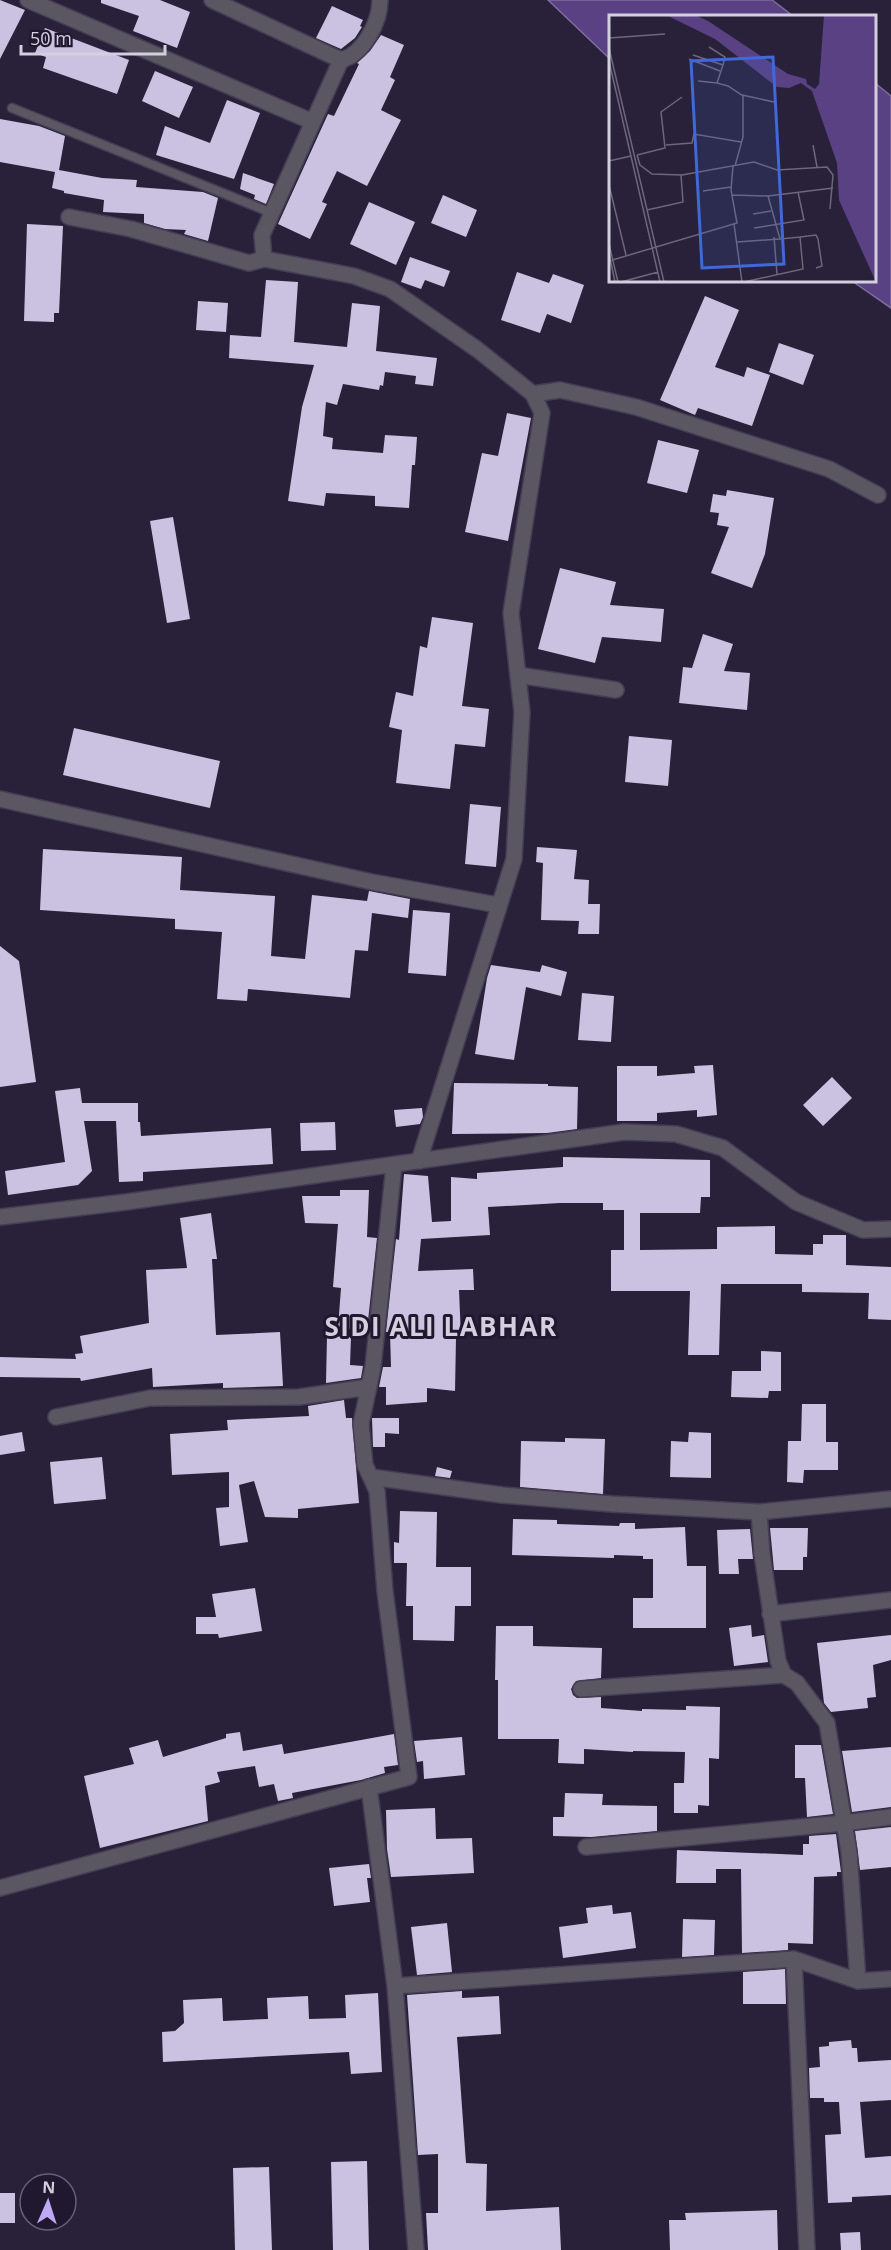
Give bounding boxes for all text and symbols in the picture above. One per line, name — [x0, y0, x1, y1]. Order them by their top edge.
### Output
inset map — [609, 15, 876, 282]
scale bar — [21, 18, 165, 56]
text: 50 m — [30, 26, 72, 50]
district label: SIDI ALI LABHAR — [324, 1308, 558, 1344]
north arrow — [18, 2172, 78, 2232]
text: N — [42, 2176, 56, 2198]

